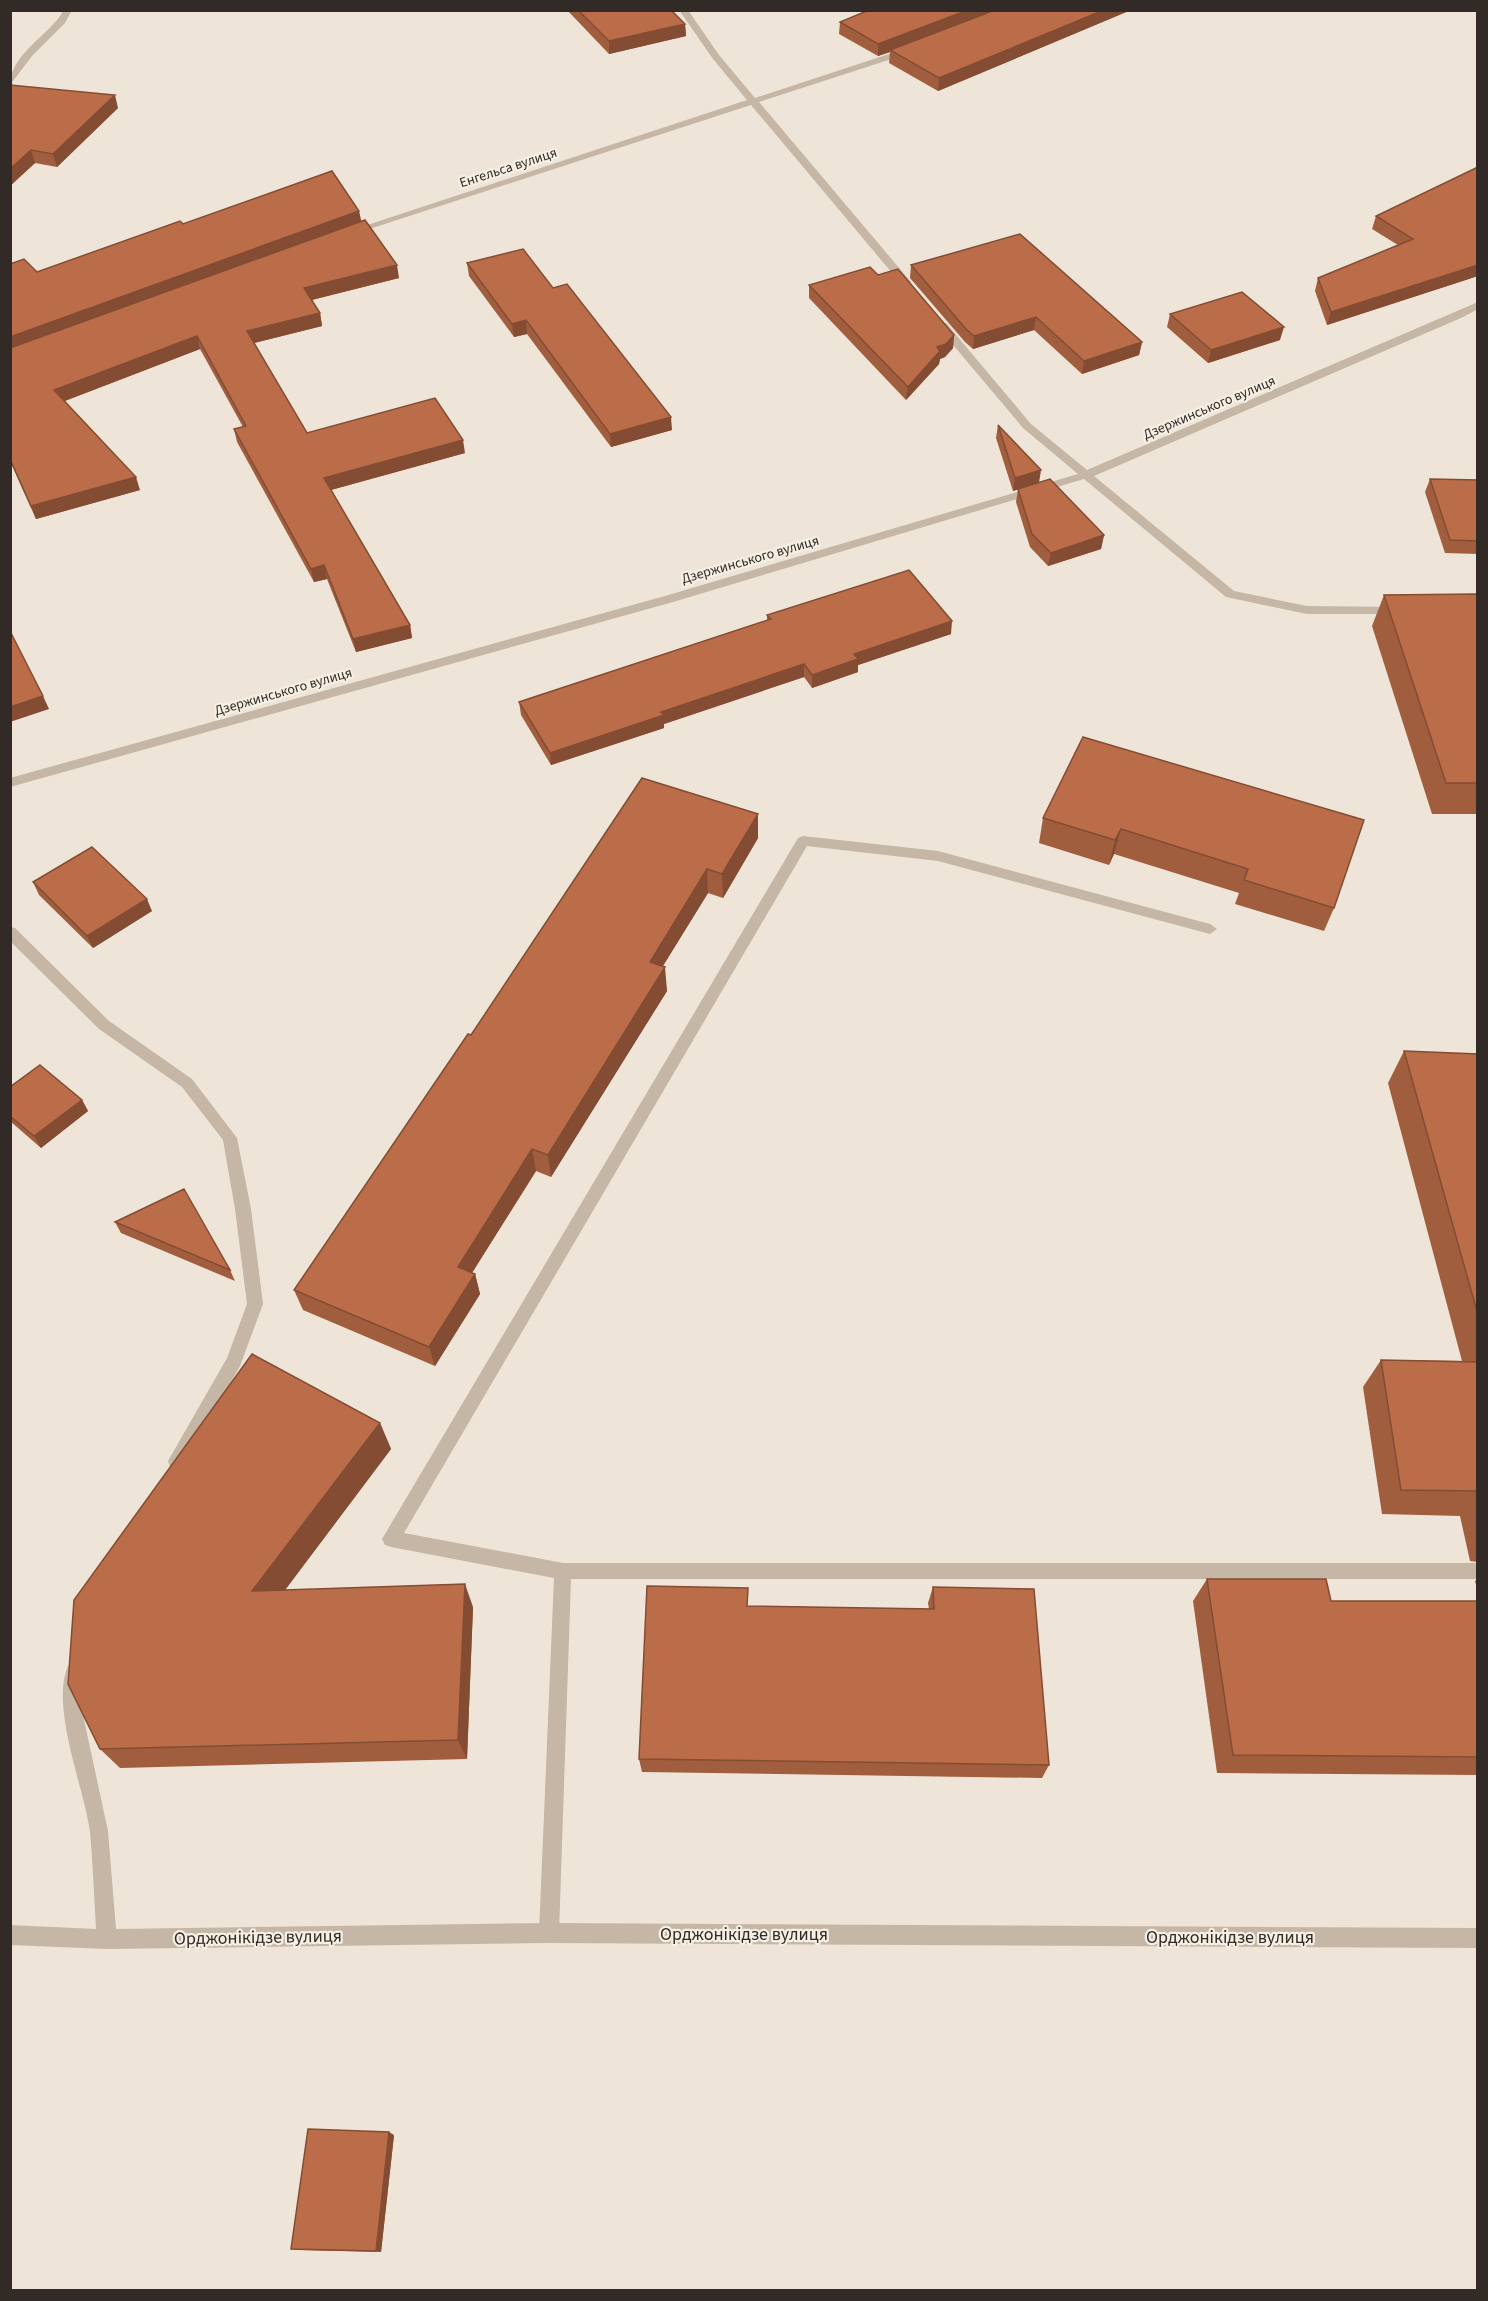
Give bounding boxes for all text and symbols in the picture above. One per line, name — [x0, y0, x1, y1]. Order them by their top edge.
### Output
street label: Енгельса вулиця — [457, 143, 560, 193]
street label: Дзержинського вулиця — [1140, 371, 1279, 445]
street label: Дзержинського вулиця — [679, 531, 821, 589]
street label: Дзержинського вулиця — [212, 663, 354, 721]
street label: Орджонікідзе вулиця — [660, 1922, 828, 1947]
street label: Орджонікідзе вулиця — [174, 1924, 342, 1951]
street label: Орджонікідзе вулиця — [1146, 1925, 1314, 1950]

